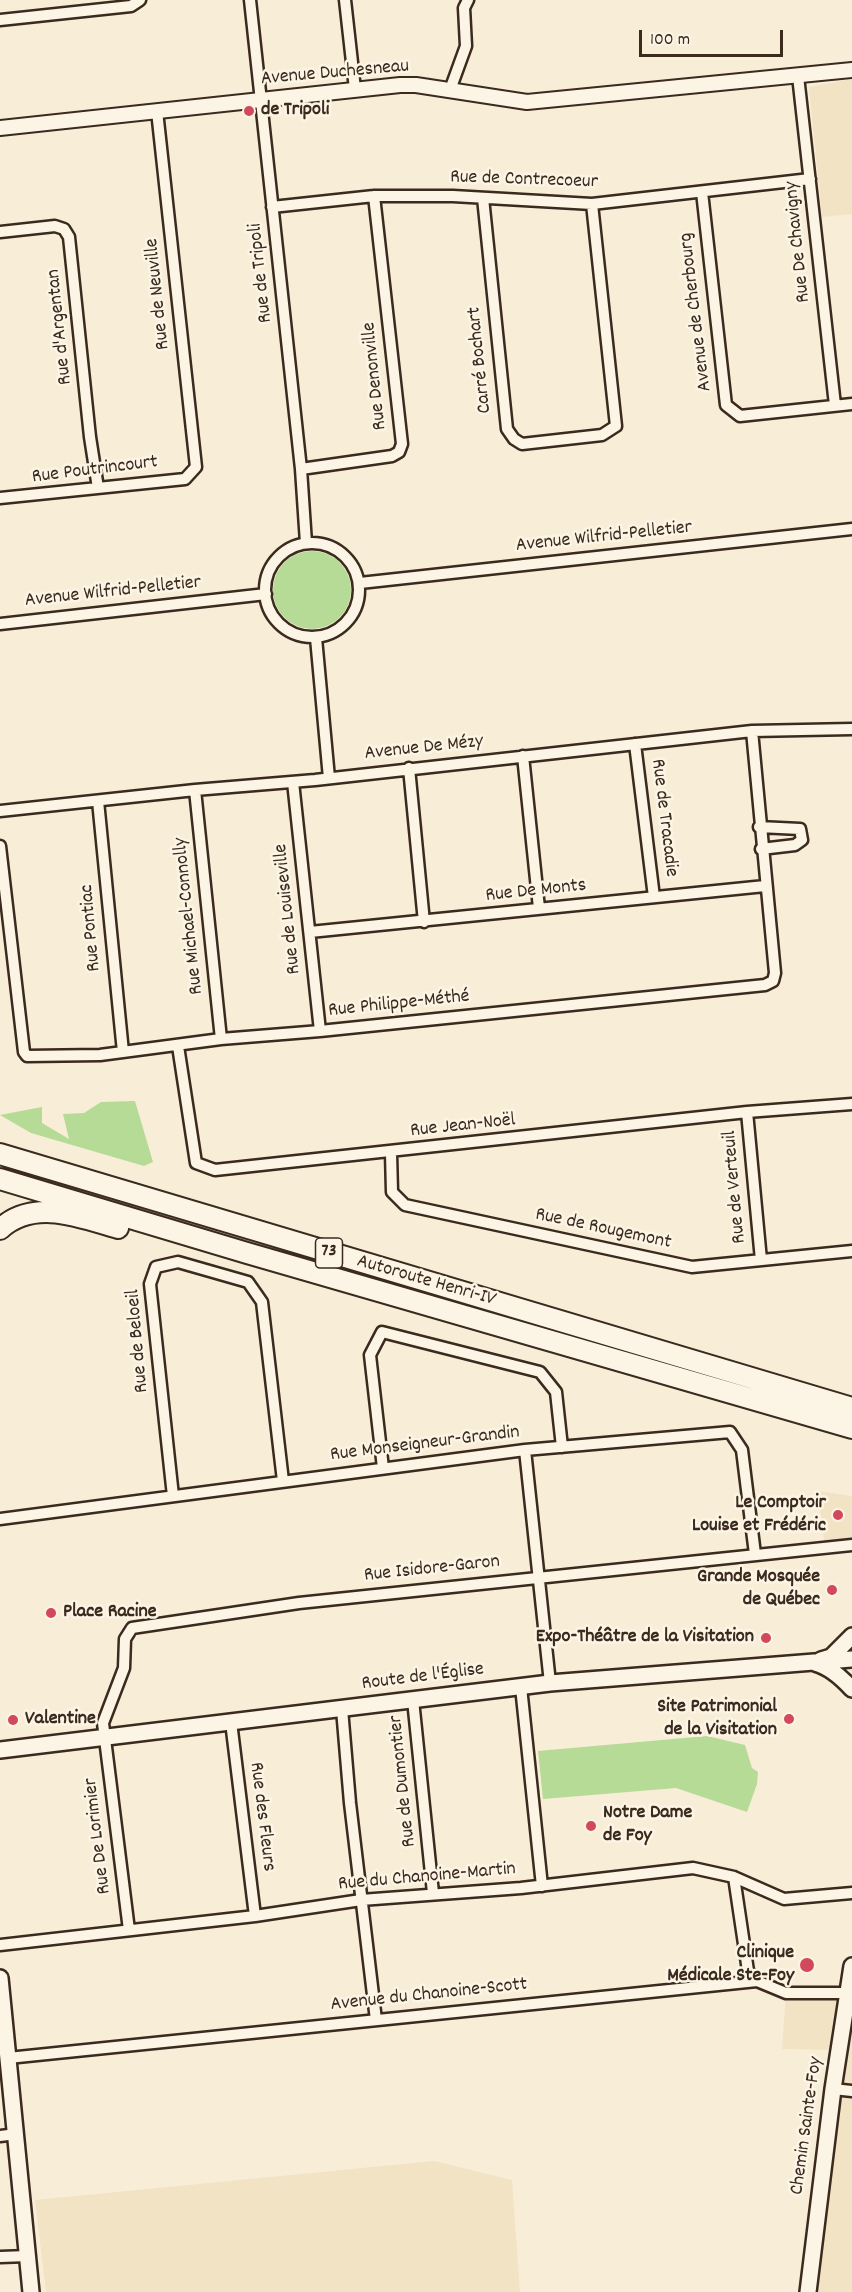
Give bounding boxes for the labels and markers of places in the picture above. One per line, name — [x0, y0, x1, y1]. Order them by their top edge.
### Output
place label: de Tripoli — [261, 99, 329, 123]
marker: de Tripoli — [242, 104, 256, 118]
place label: Le Comptoir Louise et Frédéric — [692, 1492, 826, 1539]
marker: Le Comptoir Louise et Frédéric — [831, 1508, 845, 1522]
place label: Grande Mosquée de Québec — [697, 1566, 820, 1613]
marker: Grande Mosquée de Québec — [825, 1583, 839, 1597]
place label: Place Racine — [63, 1601, 156, 1625]
marker: Place Racine — [44, 1606, 58, 1620]
place label: Expo-Théâtre de la Visitation — [536, 1626, 754, 1650]
marker: Expo-Théâtre de la Visitation — [759, 1631, 773, 1645]
place label: Site Patrimonial de la Visitation — [657, 1696, 777, 1743]
place label: Valentine — [25, 1708, 96, 1732]
marker: Site Patrimonial de la Visitation — [782, 1712, 796, 1726]
marker: Valentine — [6, 1713, 20, 1727]
place label: Notre Dame de Foy — [603, 1802, 692, 1849]
marker: Notre Dame de Foy — [584, 1819, 598, 1833]
place label: Clinique Médicale Ste-Foy — [667, 1942, 794, 1989]
marker: Clinique Médicale Ste-Foy — [798, 1956, 816, 1974]

